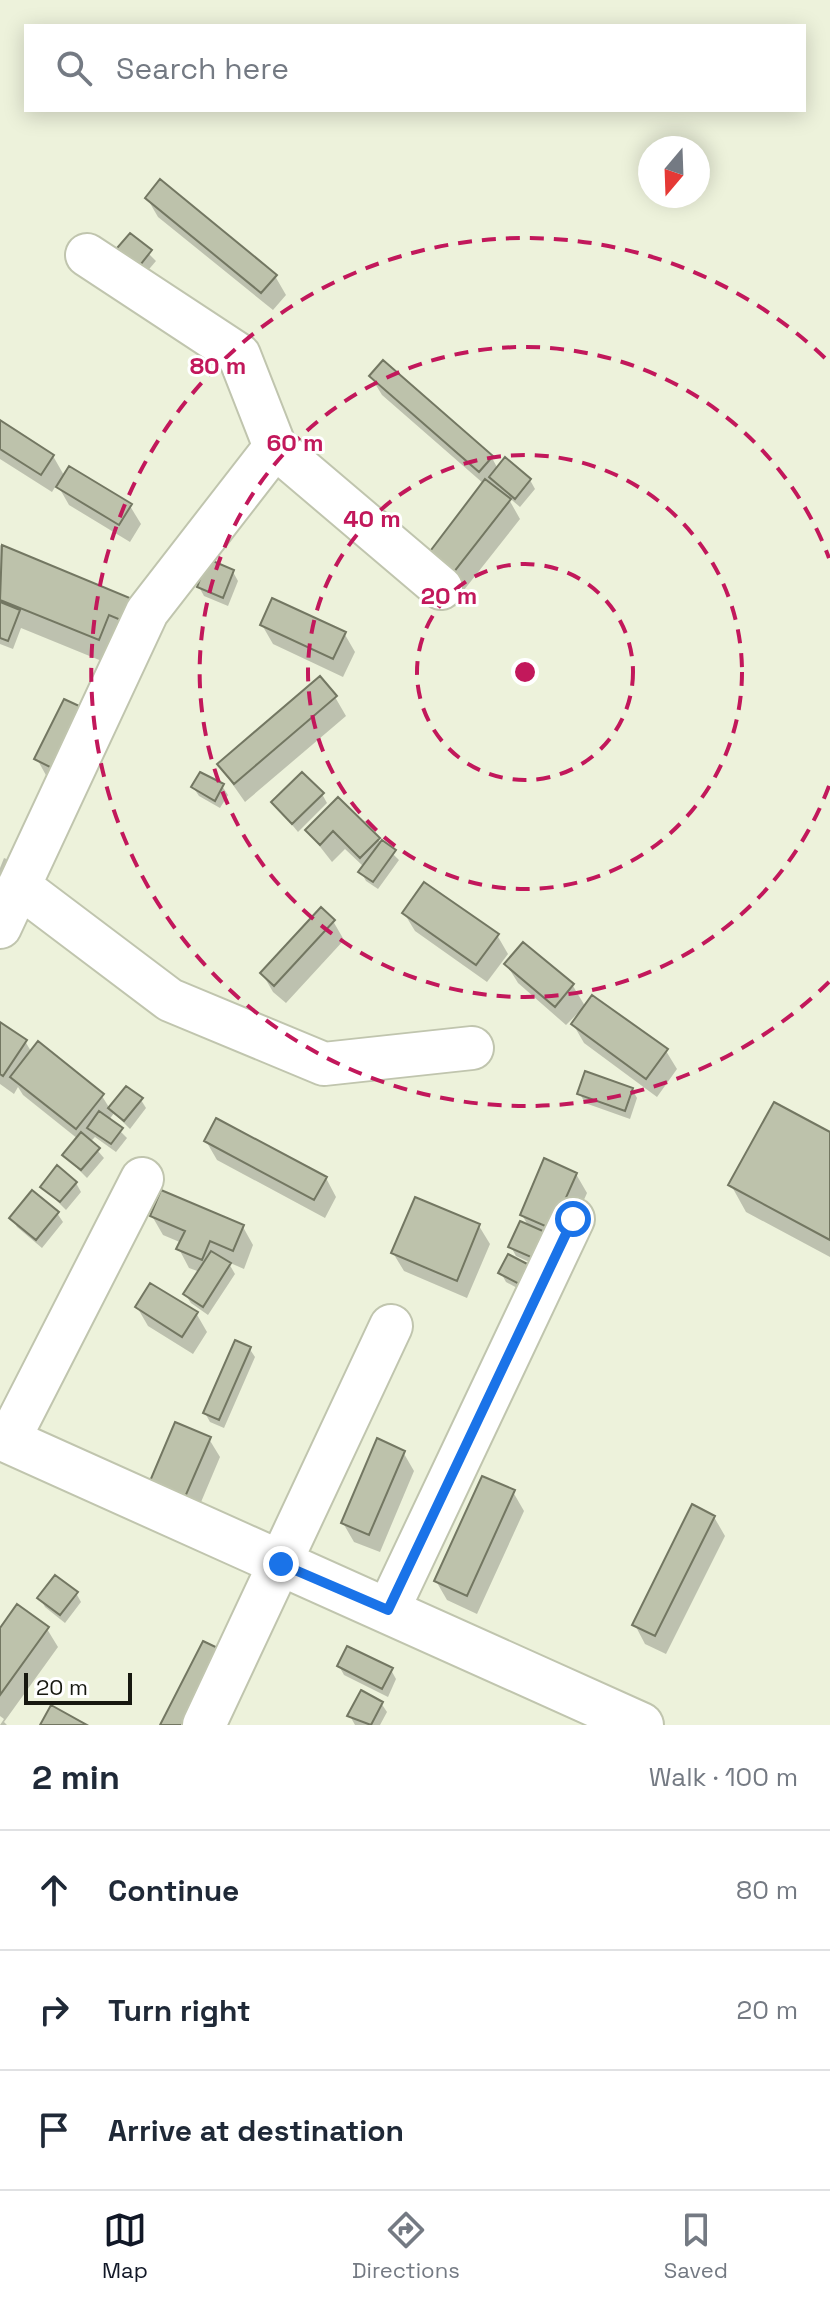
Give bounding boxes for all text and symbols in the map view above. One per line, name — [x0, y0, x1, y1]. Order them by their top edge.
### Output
search box — [24, 24, 806, 112]
icon: search — [52, 46, 96, 90]
text: Search here — [116, 49, 289, 88]
north arrow — [638, 136, 710, 208]
text: 80 m — [190, 350, 246, 381]
text: 60 m — [267, 427, 323, 458]
text: 40 m — [343, 503, 401, 534]
text: 20 m — [421, 580, 477, 611]
centre of rings — [511, 658, 539, 686]
route start — [555, 1201, 591, 1237]
route end — [263, 1546, 299, 1582]
scale bar — [24, 1669, 132, 1705]
text: 20 m — [36, 1673, 88, 1701]
text: 2 min — [32, 1756, 120, 1799]
text: Walk · 100 m — [649, 1760, 798, 1794]
icon: ahead — [32, 1868, 76, 1912]
text: Continue — [108, 1871, 239, 1910]
text: 80 m — [736, 1873, 798, 1907]
icon: right — [32, 1988, 76, 2032]
text: Turn right — [108, 1991, 251, 2030]
text: 20 m — [737, 1993, 798, 2027]
icon: arrive — [32, 2108, 76, 2152]
text: Arrive at destination — [108, 2111, 404, 2150]
tab: Map — [102, 2208, 148, 2284]
tab: Directions — [352, 2208, 460, 2284]
tab: Saved — [664, 2208, 728, 2284]

